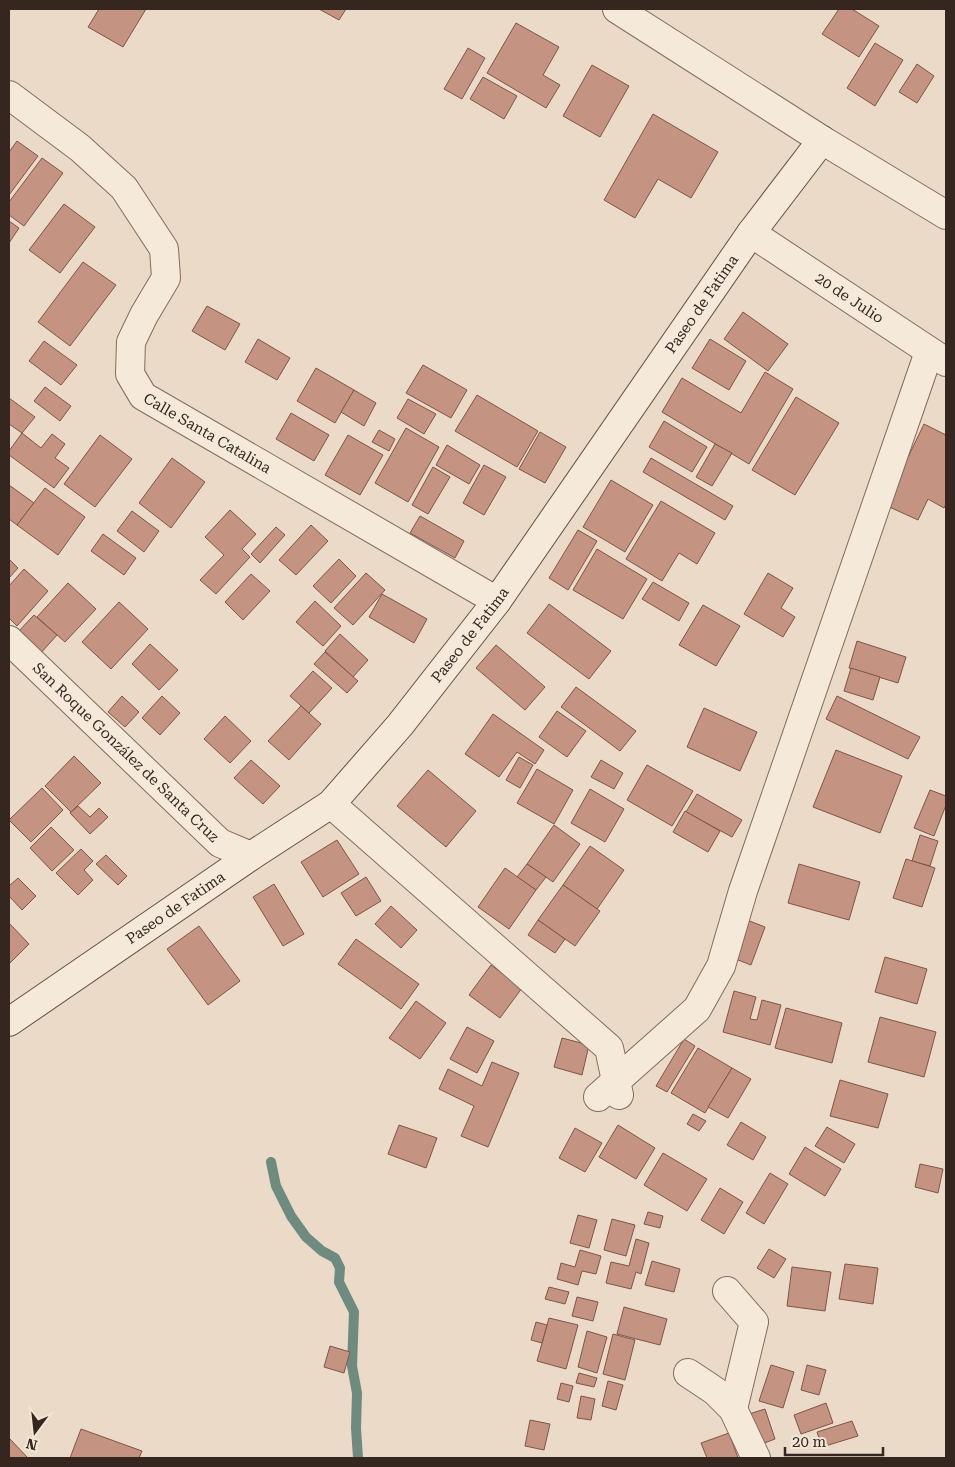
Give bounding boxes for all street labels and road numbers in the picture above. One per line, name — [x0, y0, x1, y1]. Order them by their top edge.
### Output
street label: Paseo de Fatima — [662, 251, 742, 357]
street label: 20 de Julio — [812, 269, 887, 327]
street label: Calle Santa Catalina — [140, 389, 274, 477]
street label: Paseo de Fatima — [428, 584, 513, 686]
street label: San Roque González de Santa Cruz — [29, 659, 222, 846]
street label: Paseo de Fatima — [123, 868, 228, 948]

